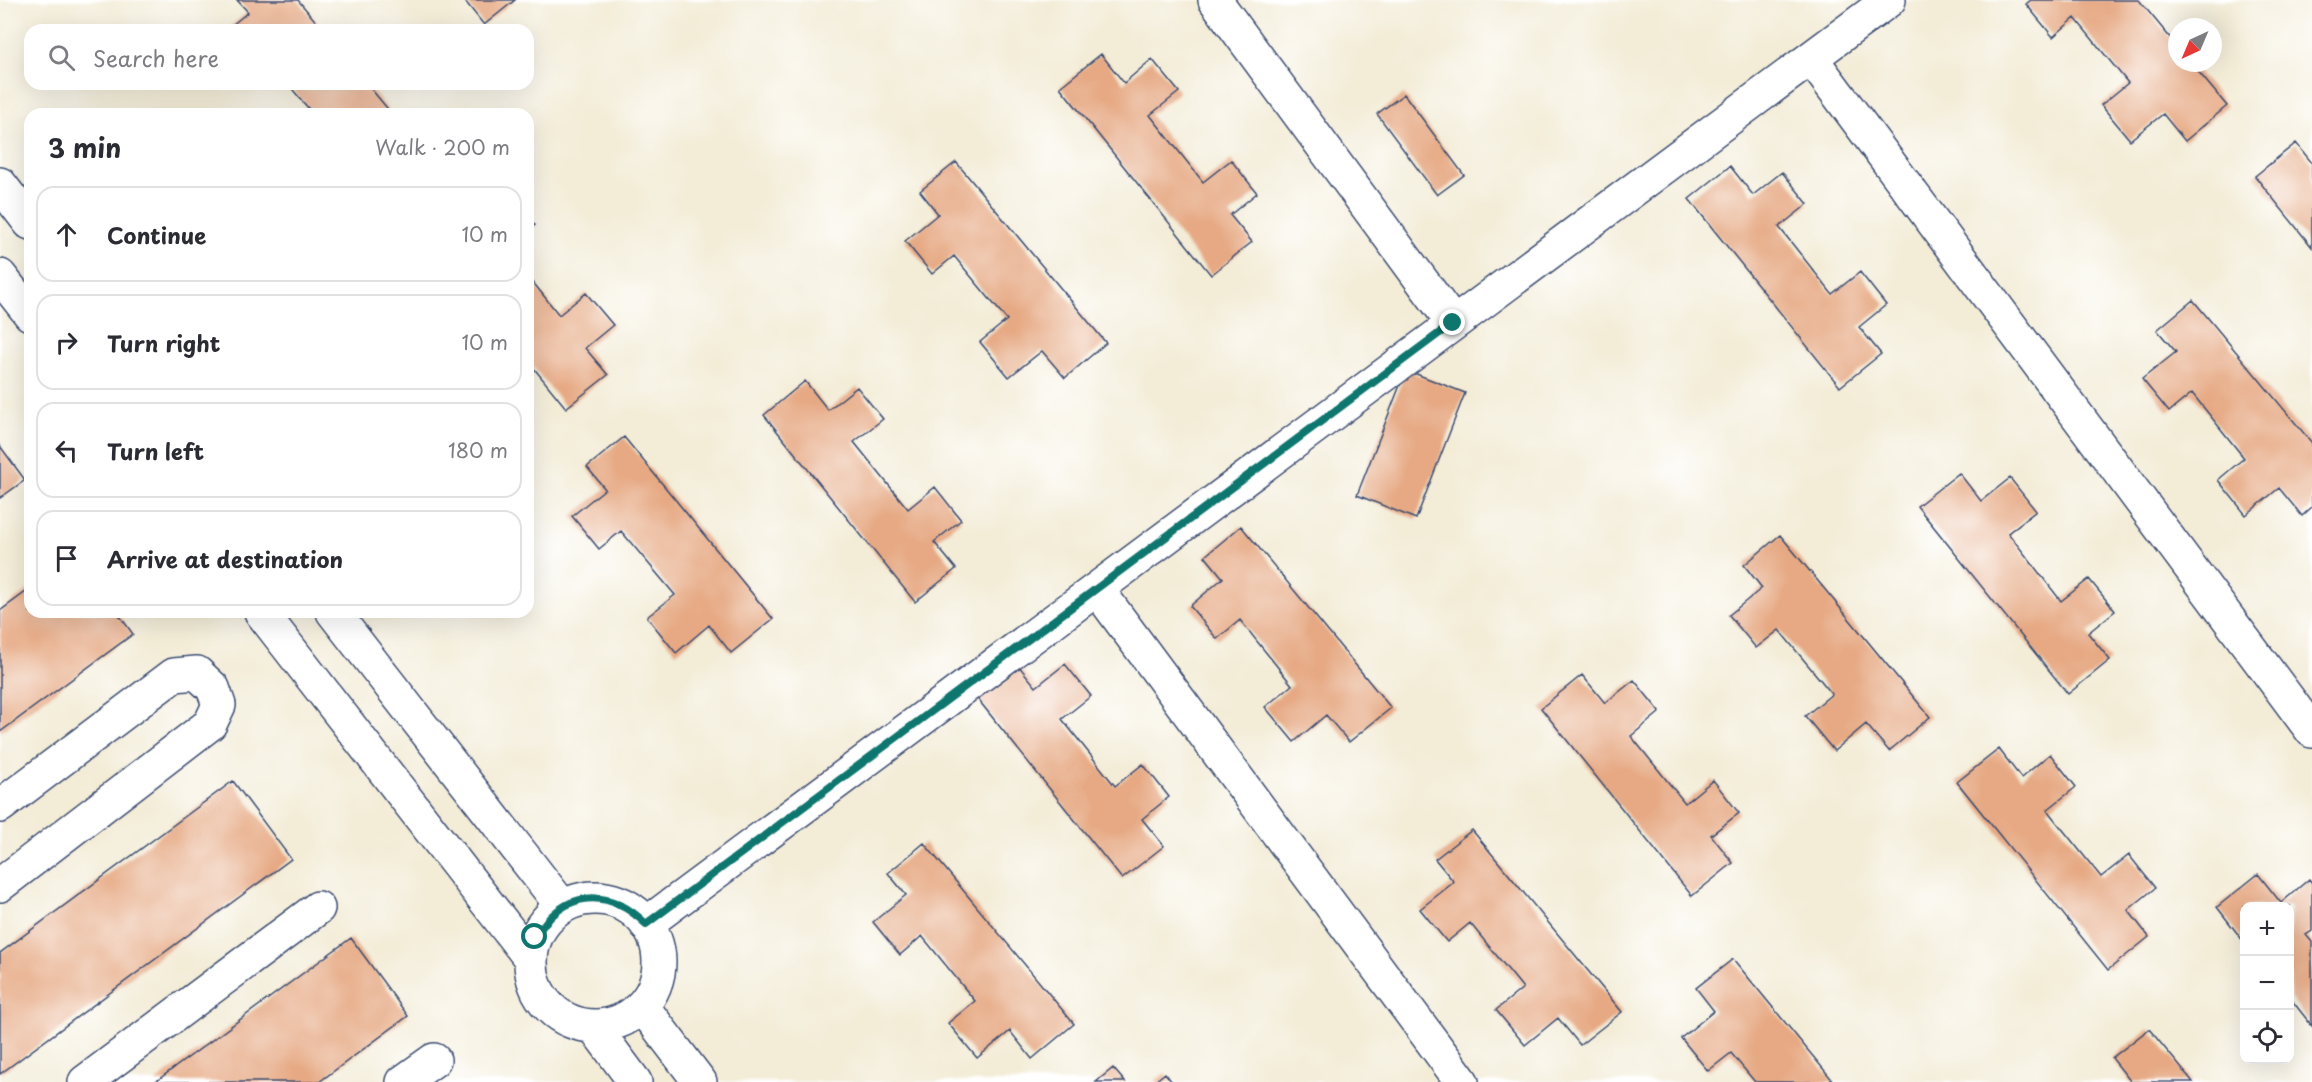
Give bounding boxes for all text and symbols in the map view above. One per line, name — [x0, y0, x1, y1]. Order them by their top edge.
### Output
north arrow — [2168, 18, 2222, 72]
search box — [24, 24, 534, 90]
icon: search — [45, 41, 78, 74]
text: Search here — [93, 41, 219, 74]
text: 3 min — [48, 128, 121, 167]
text: Walk · 200 m — [375, 132, 510, 162]
icon: ahead — [50, 218, 83, 251]
text: Continue — [107, 218, 206, 251]
text: 10 m — [461, 219, 508, 249]
route end — [1439, 309, 1465, 335]
icon: right — [50, 326, 83, 359]
text: Turn right — [107, 326, 220, 359]
text: 10 m — [461, 327, 508, 357]
icon: left — [50, 434, 83, 467]
text: Turn left — [107, 434, 204, 467]
text: 180 m — [448, 435, 508, 465]
icon: arrive — [50, 542, 83, 575]
text: Arrive at destination — [107, 542, 343, 575]
map controls — [2240, 902, 2294, 1064]
button: + — [2240, 902, 2294, 956]
route start — [521, 923, 547, 949]
button: − — [2240, 956, 2294, 1010]
button: locate — [2240, 1010, 2294, 1064]

